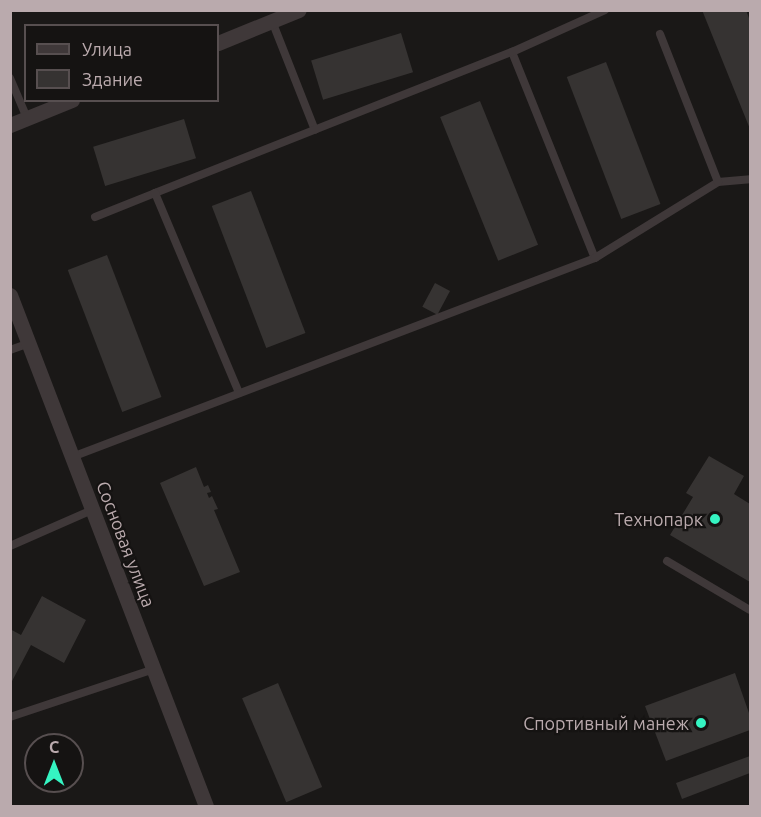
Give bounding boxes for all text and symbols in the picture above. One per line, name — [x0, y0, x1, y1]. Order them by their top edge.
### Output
legend — [24, 24, 219, 102]
text: Улица — [82, 39, 132, 59]
text: Здание — [82, 69, 143, 89]
street label: Сосновая улица — [92, 478, 160, 610]
place label: Технопарк — [614, 508, 703, 530]
marker: Технопарк — [708, 512, 722, 526]
place label: Спортивный манеж — [523, 712, 689, 734]
marker: Спортивный манеж — [694, 716, 708, 730]
north arrow — [24, 733, 84, 793]
text: С — [49, 738, 59, 756]

